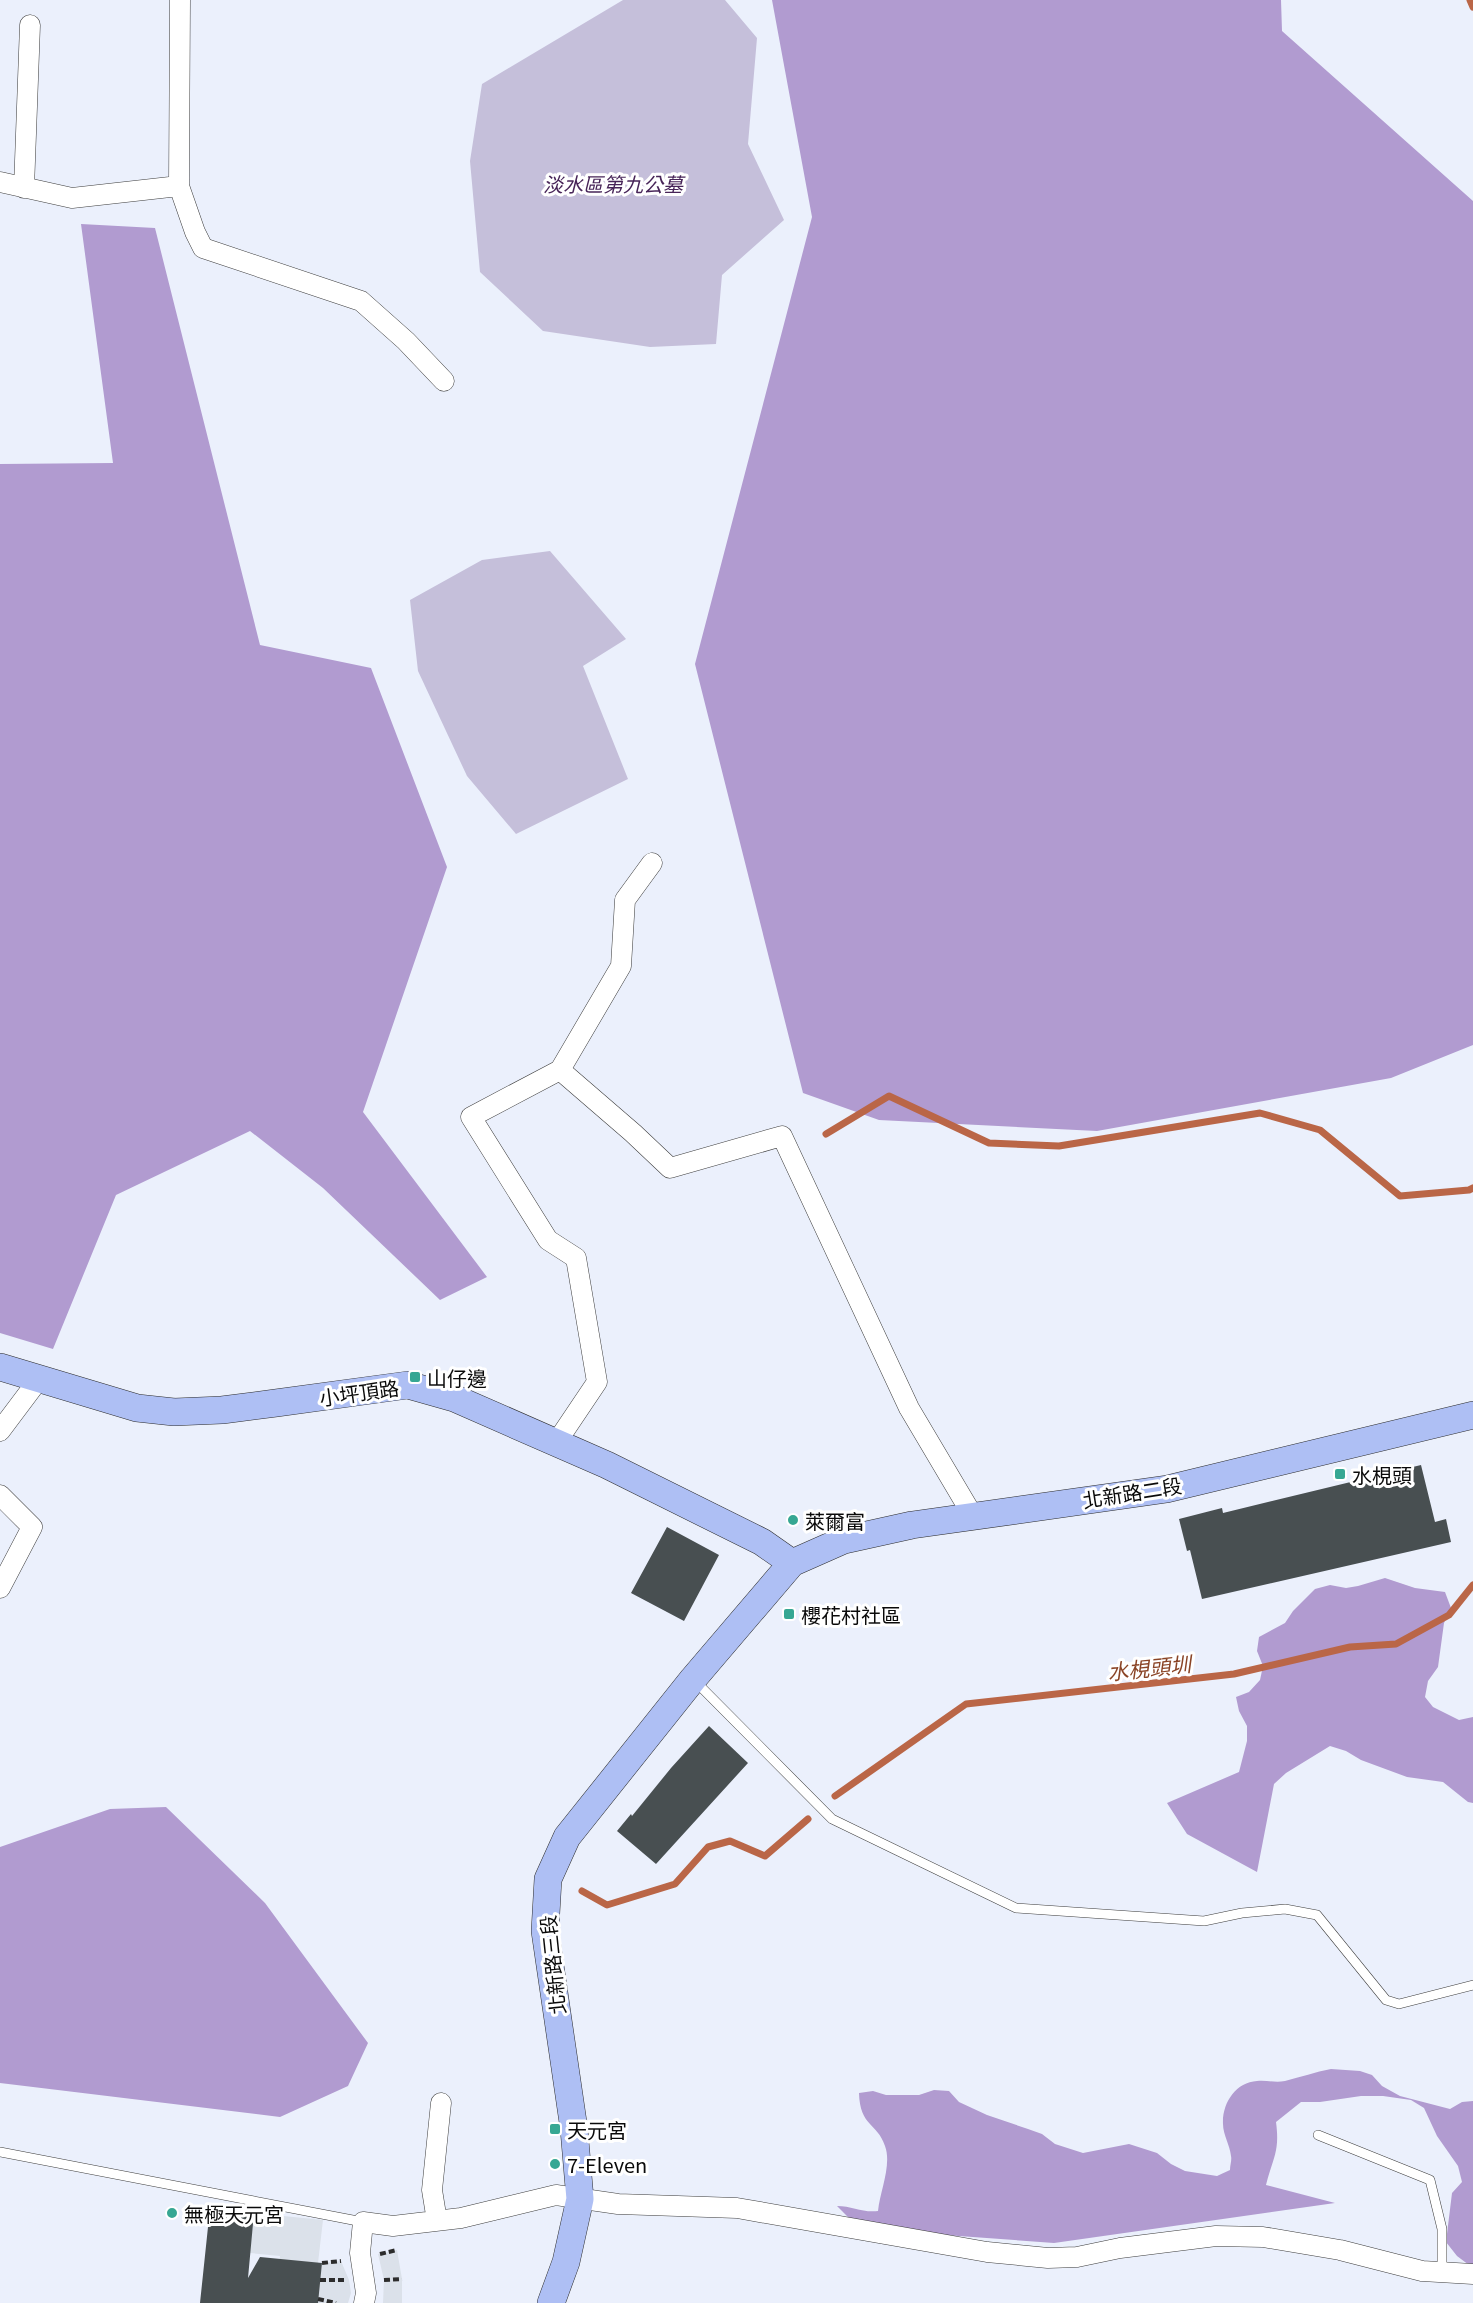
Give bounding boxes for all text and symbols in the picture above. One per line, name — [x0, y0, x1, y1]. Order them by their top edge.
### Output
park label: 淡水區第九公墓 — [543, 169, 686, 198]
place label: 山仔邊 — [427, 1363, 487, 1392]
marker: 山仔邊 — [408, 1370, 422, 1384]
street label: 小坪頂路 — [317, 1372, 401, 1412]
place label: 水梘頭 — [1352, 1460, 1412, 1489]
marker: 水梘頭 — [1333, 1467, 1347, 1481]
street label: 北新路二段 — [1080, 1470, 1184, 1514]
place label: 萊爾富 — [805, 1506, 865, 1535]
marker: 萊爾富 — [786, 1513, 800, 1527]
place label: 櫻花村社區 — [801, 1600, 901, 1629]
marker: 櫻花村社區 — [782, 1607, 796, 1621]
water label: 水梘頭圳 — [1106, 1647, 1195, 1686]
street label: 北新路三段 — [532, 1914, 572, 2016]
place label: 天元宮 — [567, 2115, 627, 2144]
marker: 天元宮 — [548, 2122, 562, 2136]
place label: 7-Eleven — [567, 2150, 647, 2179]
marker: 7-Eleven — [548, 2157, 562, 2171]
place label: 無極天元宮 — [184, 2199, 284, 2228]
marker: 無極天元宮 — [165, 2206, 179, 2220]

